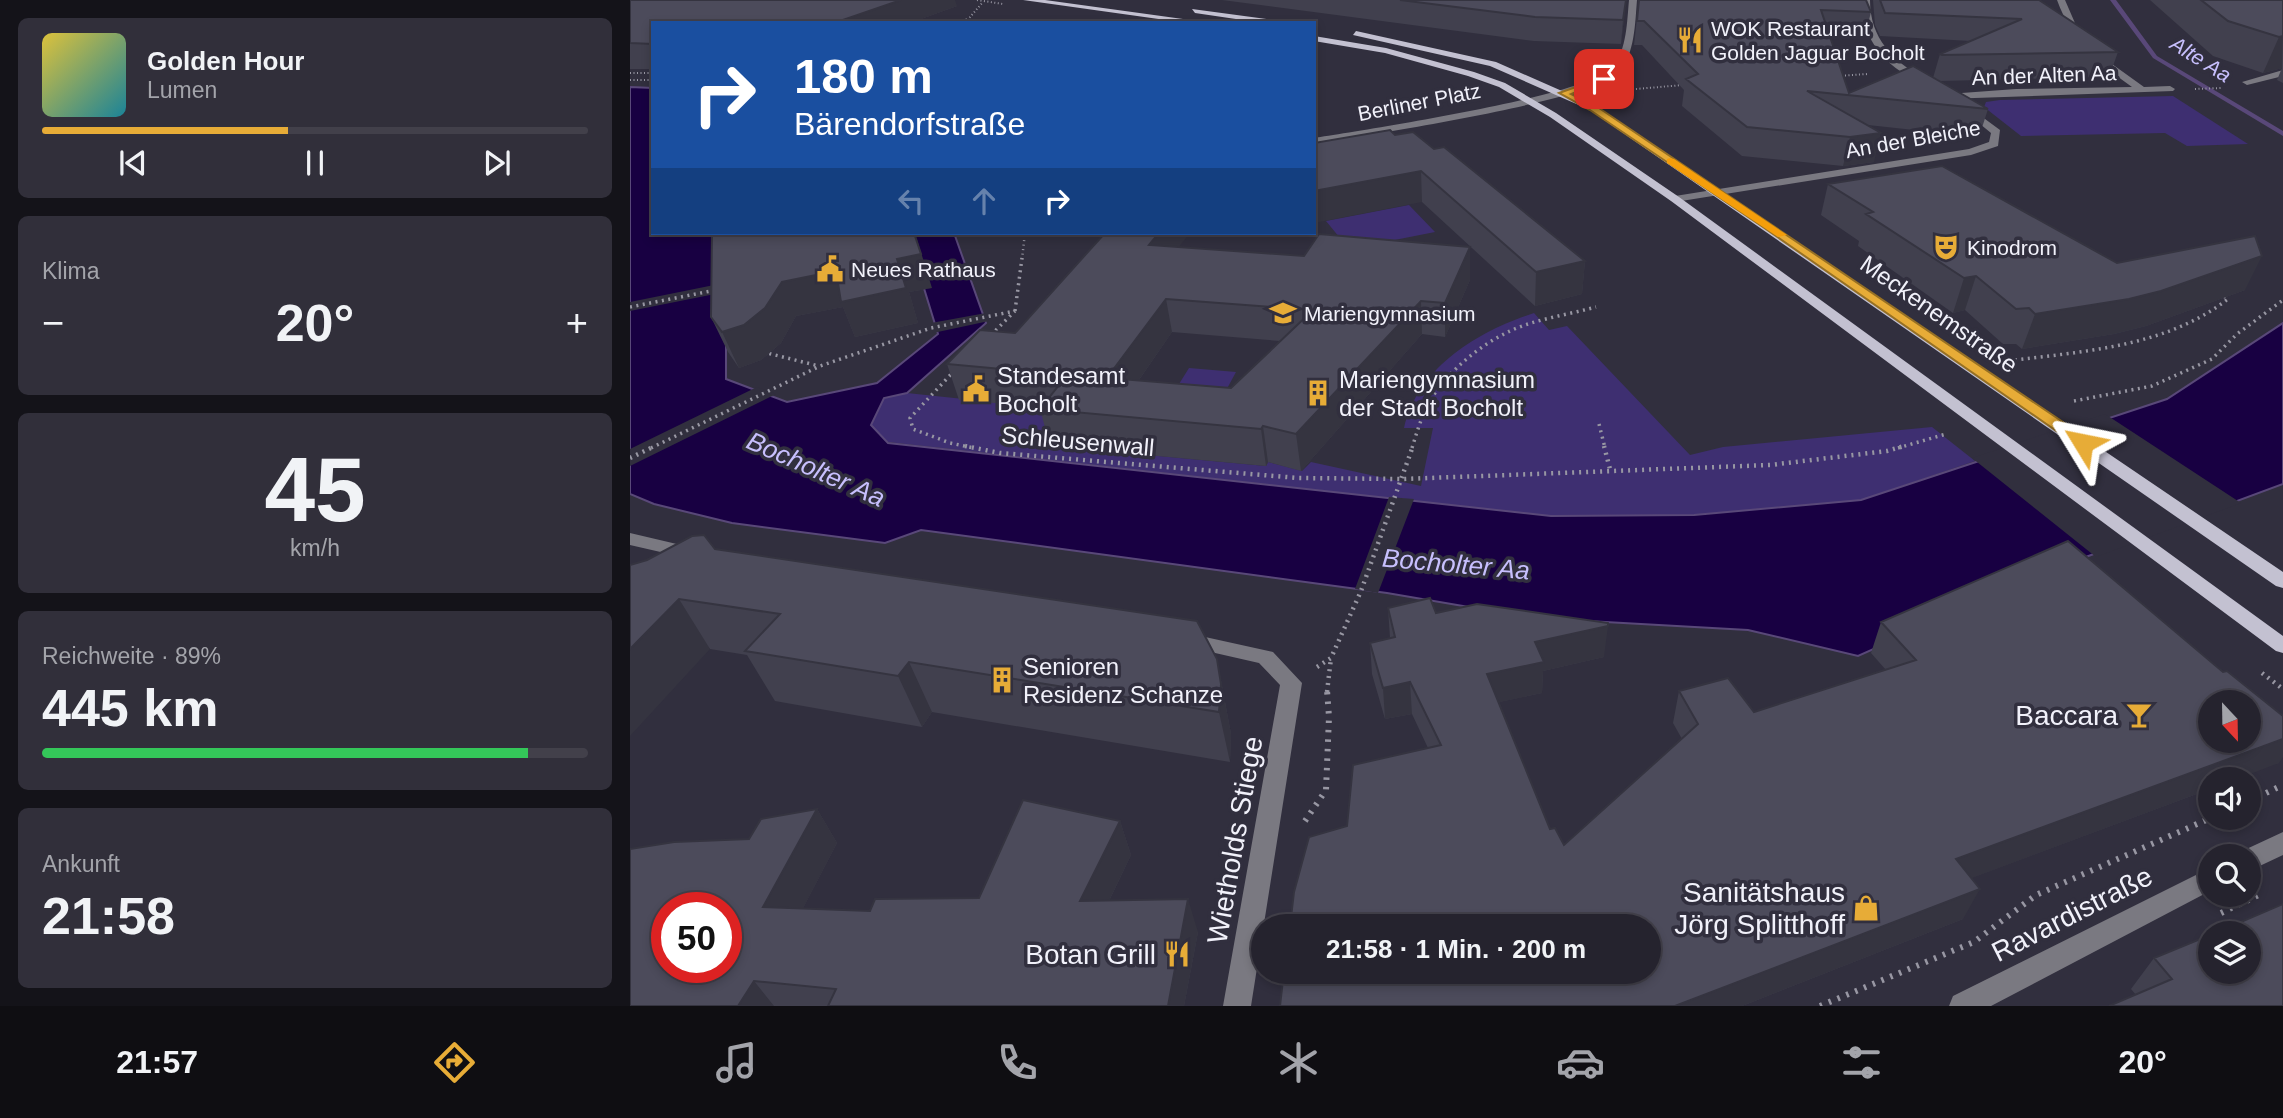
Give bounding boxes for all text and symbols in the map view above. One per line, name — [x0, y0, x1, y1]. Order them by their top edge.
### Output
place label: WOK Restaurant Golden Jaguar Bocholt — [1711, 17, 1925, 64]
restaurant icon: WOK Restaurant Golden Jaguar Bocholt — [1675, 25, 1705, 55]
water label: Alte Aa — [2165, 30, 2235, 86]
text: Golden Hour — [147, 46, 304, 76]
icon: right — [679, 49, 770, 140]
text: 180 m — [794, 49, 933, 103]
pin — [1574, 49, 1634, 109]
icon: arrive — [1585, 60, 1623, 98]
street label: An der Alten Aa — [1971, 61, 2117, 89]
text: Lumen — [147, 77, 217, 103]
street label: Berliner Platz — [1356, 79, 1482, 125]
text: Bärendorfstraße — [794, 106, 1025, 142]
street label: An der Bleiche — [1844, 116, 1982, 162]
icon: previous — [114, 144, 152, 182]
icon: pause — [296, 144, 334, 182]
icon: next — [478, 144, 516, 182]
icon: left — [892, 182, 930, 220]
icon: ahead — [965, 182, 1003, 220]
icon: right — [1038, 182, 1076, 220]
theatre icon: Kinodrom — [1931, 232, 1961, 262]
place label: Kinodrom — [1967, 236, 2057, 259]
street label: Meckenemstraße — [1855, 250, 2023, 378]
public building icon: Neues Rathaus — [815, 254, 845, 284]
text: Klima — [42, 258, 100, 284]
place label: Neues Rathaus — [851, 258, 996, 281]
text: 20° — [276, 294, 354, 352]
school or university icon: Mariengymnasium — [1268, 298, 1298, 328]
text: − — [42, 302, 64, 344]
text: + — [566, 302, 588, 344]
place label: Mariengymnasium — [1304, 302, 1476, 325]
place label: Standesamt Bocholt — [997, 362, 1125, 417]
place label: Mariengymnasium der Stadt Bocholt — [1339, 366, 1535, 421]
public building icon: Standesamt Bocholt — [961, 374, 991, 404]
building icon: Mariengymnasium der Stadt Bocholt — [1303, 378, 1333, 408]
position arrow — [2046, 406, 2120, 480]
street label: Schleusenwall — [1000, 421, 1156, 461]
water label: Bocholter Aa — [742, 425, 890, 513]
text: 45 — [264, 439, 366, 540]
text: km/h — [290, 535, 340, 561]
water label: Bocholter Aa — [1381, 543, 1531, 585]
text: Reichweite · 89% — [42, 643, 221, 669]
place label: Senioren Residenz Schanze — [1023, 653, 1223, 708]
building icon: Senioren Residenz Schanze — [987, 665, 1017, 695]
text: 445 km — [42, 679, 218, 737]
north arrow — [2198, 690, 2261, 752]
map controls — [2198, 690, 2261, 984]
place label: Baccara — [2015, 700, 2118, 731]
bar icon: Baccara — [2124, 700, 2154, 730]
street label: Wietholds Stiege — [1201, 734, 1269, 946]
button: sound — [2198, 767, 2261, 830]
button: search — [2198, 844, 2261, 907]
text: Ankunft — [42, 851, 120, 877]
street label: Ravardistraße — [1987, 860, 2157, 968]
place label: Sanitätshaus Jörg Splitthoff — [1674, 877, 1845, 940]
text: 21:58 — [42, 887, 175, 945]
speed limit sign: 50 — [651, 892, 742, 983]
shop icon: Sanitätshaus Jörg Splitthoff — [1851, 893, 1881, 923]
button: layers — [2198, 921, 2261, 984]
text: 21:58 · 1 Min. · 200 m — [1326, 934, 1586, 964]
place label: Botan Grill — [1025, 939, 1156, 970]
restaurant icon: Botan Grill — [1162, 939, 1192, 969]
icon: directions — [430, 1038, 479, 1087]
icon: music — [712, 1038, 761, 1087]
icon: phone — [993, 1038, 1042, 1087]
icon: climate — [1274, 1038, 1323, 1087]
icon: car — [1556, 1038, 1605, 1087]
icon: filters — [1837, 1038, 1886, 1087]
text: 21:57 — [116, 1044, 198, 1080]
text: 20° — [2118, 1044, 2167, 1080]

